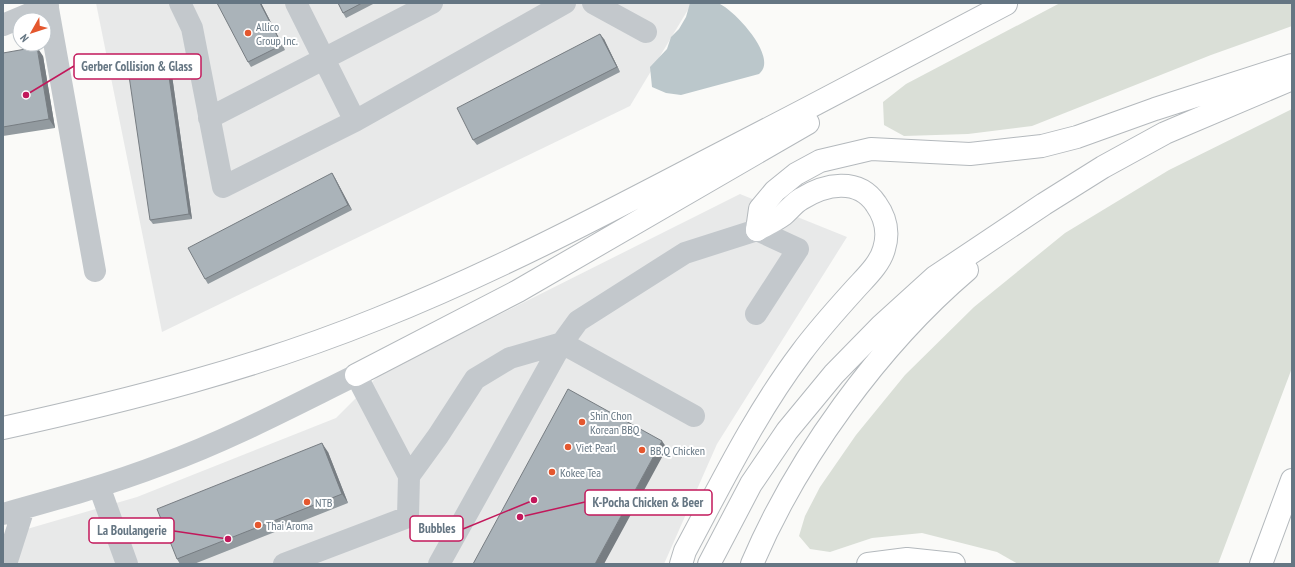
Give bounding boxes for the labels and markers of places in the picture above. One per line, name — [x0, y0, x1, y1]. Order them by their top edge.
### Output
place label: Allico Group Inc. — [256, 19, 298, 48]
marker: Allico Group Inc. — [243, 28, 253, 38]
callout: Gerber Collision & Glass — [74, 54, 201, 79]
place label: Shin Chon Korean BBQ — [590, 408, 640, 437]
marker: Shin Chon Korean BBQ — [577, 417, 587, 427]
place label: Viet Pearl — [575, 440, 616, 455]
marker: Viet Pearl — [563, 442, 573, 452]
place label: BB.Q Chicken — [650, 443, 705, 458]
marker: BB.Q Chicken — [637, 445, 647, 455]
place label: Kokee Tea — [560, 465, 601, 480]
marker: Kokee Tea — [547, 467, 557, 477]
callout: K-Pocha Chicken & Beer — [585, 490, 712, 515]
place label: NTB — [315, 495, 333, 510]
marker: NTB — [302, 497, 312, 507]
callout: Bubbles — [410, 516, 463, 541]
callout: La Boulangerie — [89, 518, 174, 543]
place label: Thai Aroma — [266, 518, 313, 533]
marker: Thai Aroma — [253, 520, 263, 530]

